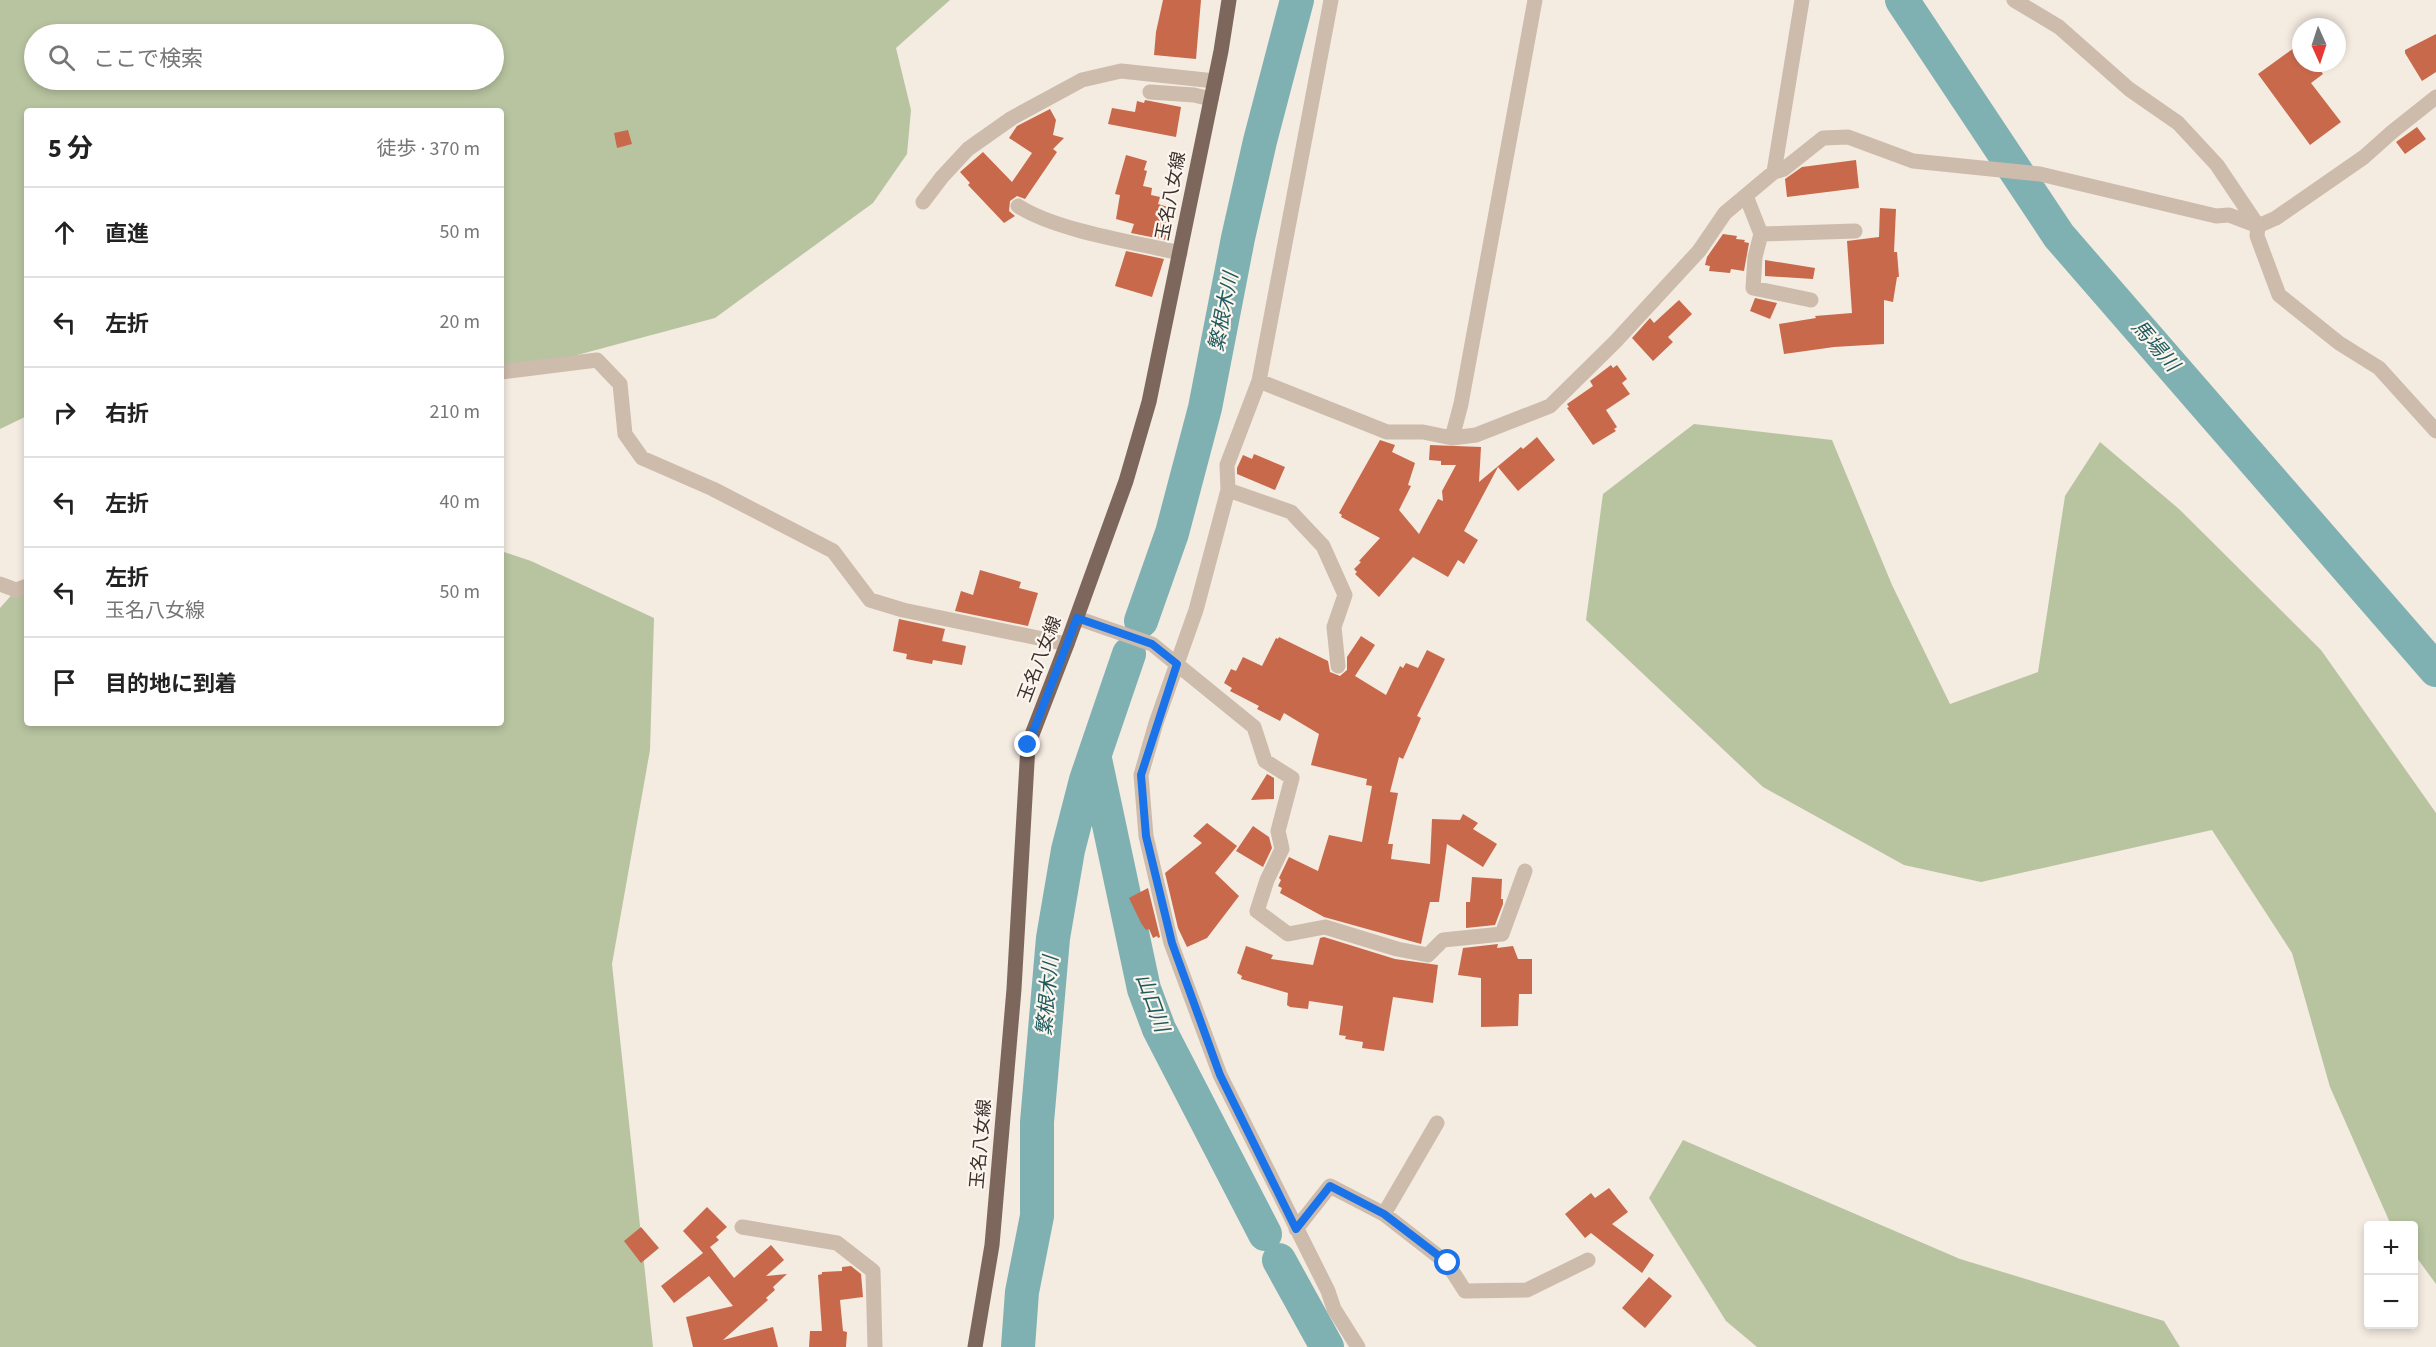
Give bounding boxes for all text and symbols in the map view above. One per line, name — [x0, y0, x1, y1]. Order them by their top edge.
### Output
north arrow — [2292, 18, 2346, 72]
search box — [24, 24, 504, 90]
icon: search — [45, 41, 78, 74]
text: ここで検索 — [93, 43, 203, 75]
text: 5 分 — [48, 130, 93, 167]
text: 徒歩 · 370 m — [377, 135, 480, 163]
street label: 玉名八女線 — [1150, 149, 1192, 243]
icon: ahead — [48, 216, 81, 249]
text: 直進 — [105, 218, 149, 250]
text: 50 m — [440, 218, 480, 246]
water label: 繁根木川 — [1203, 268, 1246, 354]
icon: left — [48, 306, 81, 339]
text: 左折 — [105, 308, 149, 340]
text: 20 m — [440, 308, 480, 336]
water label: 馬場川 — [2125, 314, 2187, 379]
icon: right — [48, 396, 81, 429]
text: 右折 — [105, 398, 149, 430]
text: 210 m — [430, 398, 480, 426]
icon: left — [48, 486, 81, 519]
text: 左折 — [105, 488, 149, 520]
text: 40 m — [440, 488, 480, 516]
text: 左折 — [105, 562, 149, 594]
icon: left — [48, 576, 81, 609]
text: 50 m — [440, 578, 480, 606]
text: 玉名八女線 — [105, 597, 205, 625]
street label: 玉名八女線 — [1012, 613, 1068, 705]
icon: arrive — [48, 666, 81, 699]
text: 目的地に到着 — [105, 668, 237, 700]
route end — [1014, 731, 1040, 757]
water label: 繁根木川 — [1031, 953, 1066, 1037]
water label: 山口川 — [1129, 970, 1176, 1038]
street label: 玉名八女線 — [965, 1098, 997, 1190]
map controls — [2364, 1221, 2418, 1329]
button: + — [2364, 1221, 2418, 1275]
route start — [1434, 1249, 1460, 1275]
button: − — [2364, 1275, 2418, 1329]

